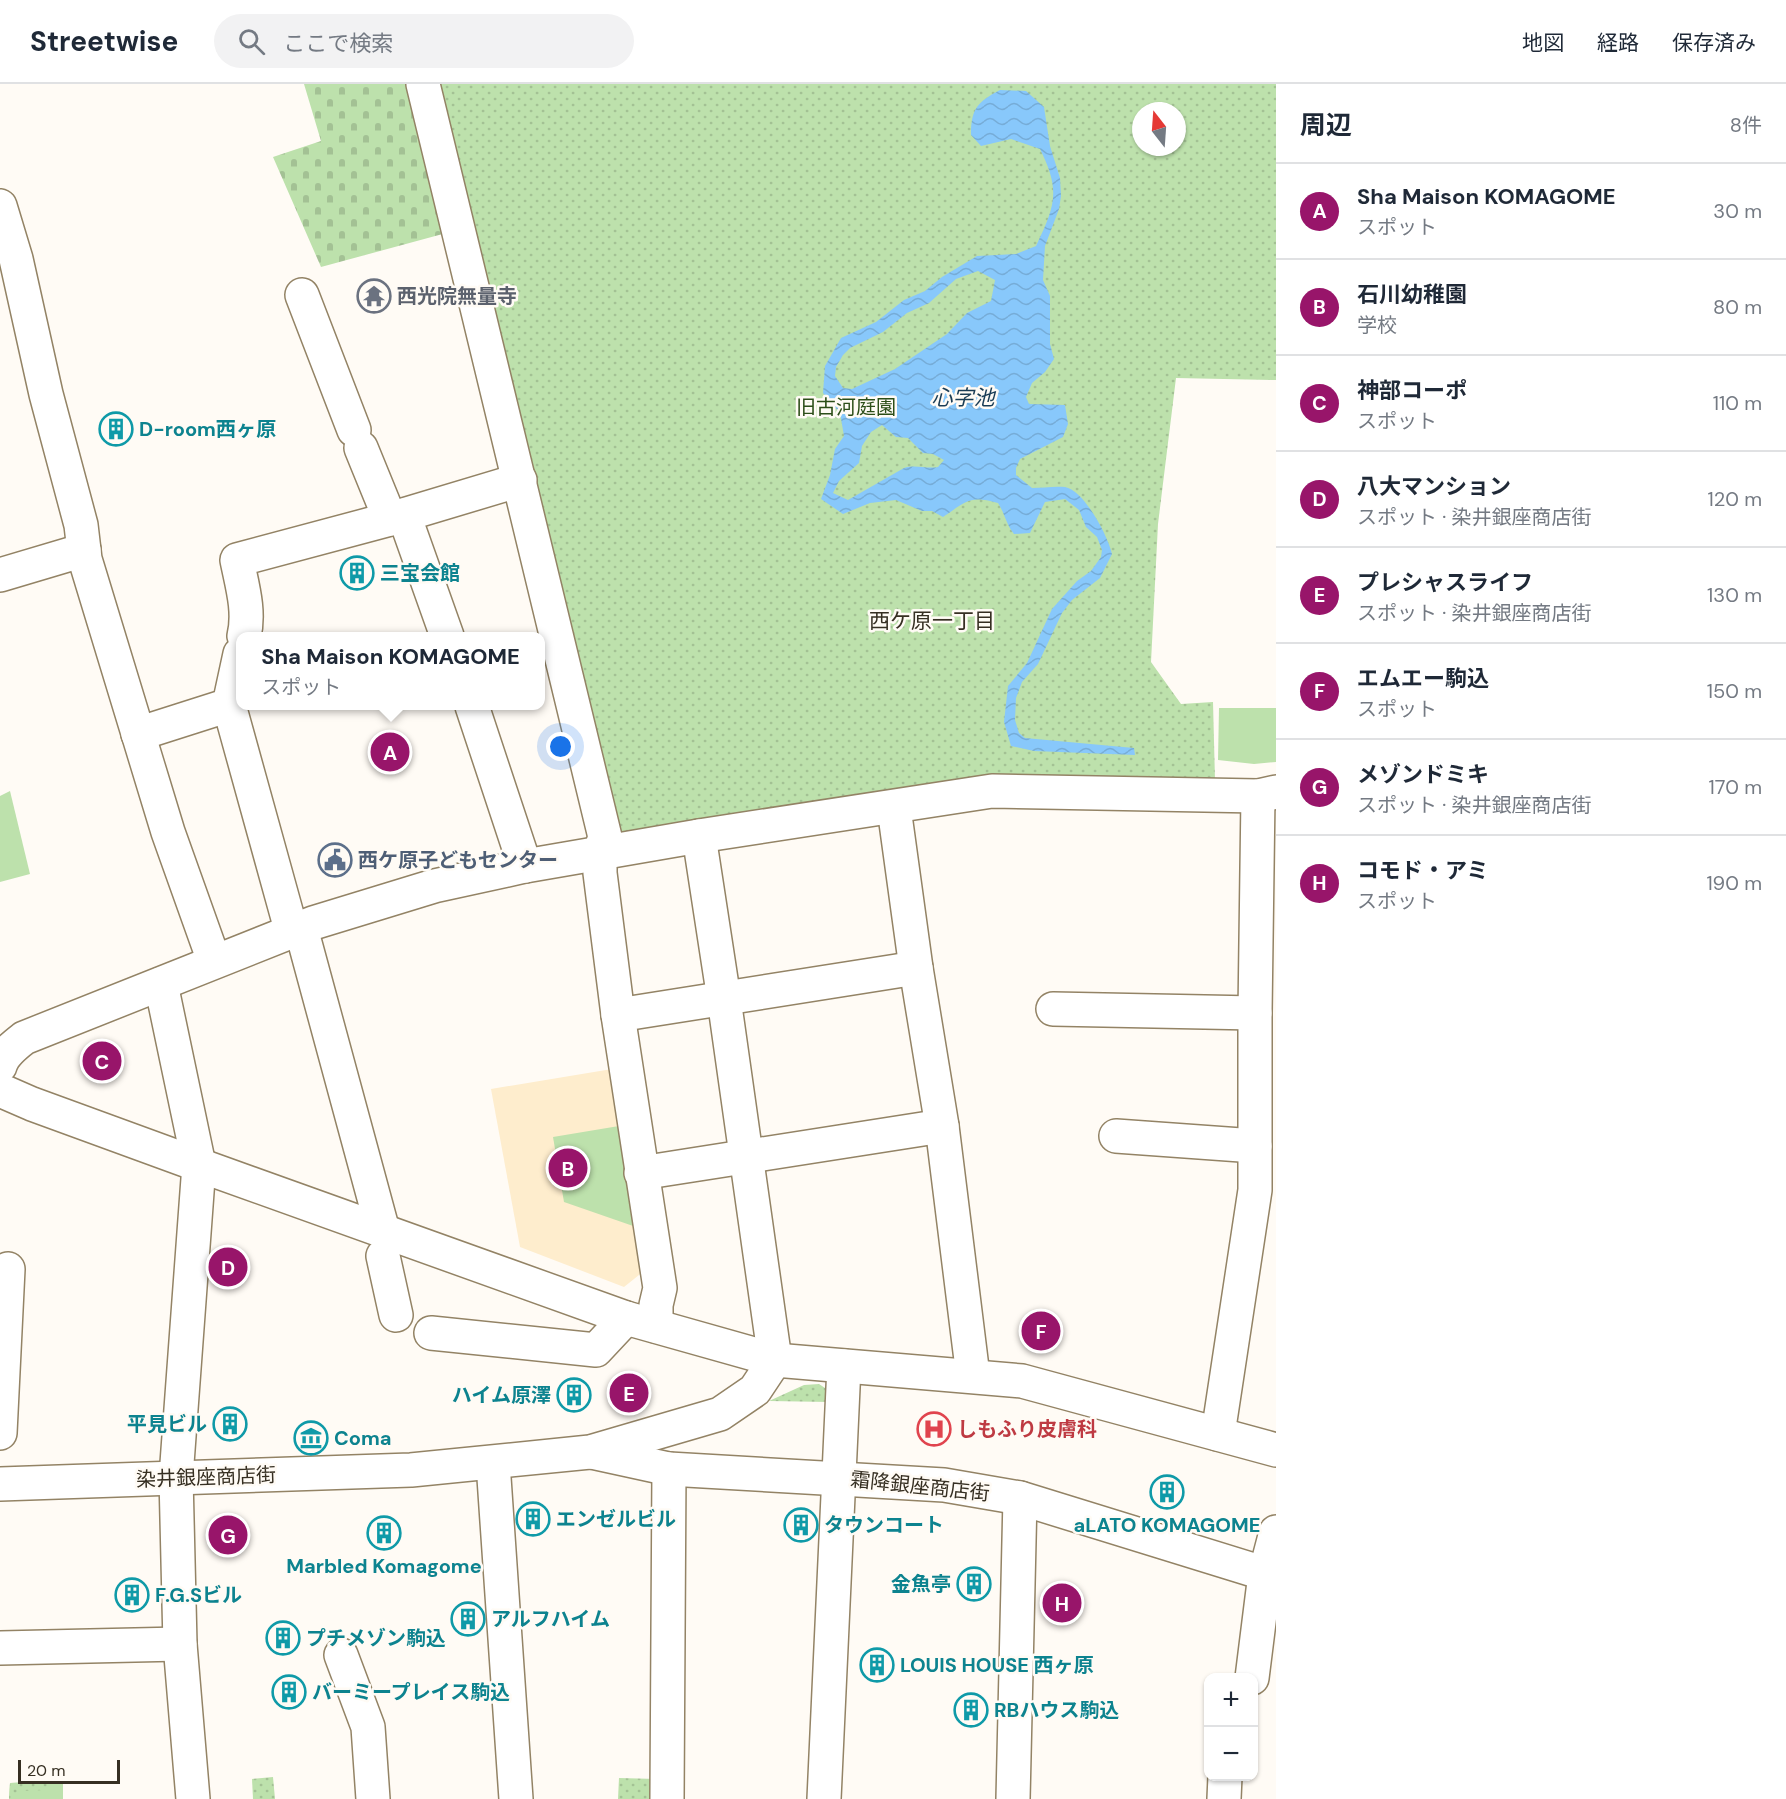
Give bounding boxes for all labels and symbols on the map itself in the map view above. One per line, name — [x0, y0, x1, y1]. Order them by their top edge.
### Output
north arrow — [1132, 102, 1186, 156]
temple icon: 西光院無量寺 — [356, 278, 392, 314]
place label: 西光院無量寺 — [397, 283, 517, 309]
water label: 心字池 — [932, 384, 996, 412]
park label: 旧古河庭園 — [796, 394, 896, 420]
building icon: D-room西ヶ原 — [98, 411, 134, 447]
place label: D-room西ヶ原 — [139, 416, 276, 442]
building icon: 三宝会館 — [339, 555, 375, 591]
place label: 三宝会館 — [380, 560, 460, 586]
district label: 西ケ原一丁目 — [869, 607, 995, 635]
pin: A — [370, 730, 410, 774]
your location — [546, 732, 575, 761]
public building icon: 西ケ原子どもセンター — [317, 842, 353, 878]
place label: 西ケ原子どもセンター — [358, 847, 558, 873]
pin: C — [82, 1038, 122, 1084]
pin: B — [548, 1146, 588, 1190]
pin: D — [208, 1244, 248, 1290]
pin: F — [1022, 1308, 1060, 1354]
pin: E — [610, 1370, 648, 1416]
building icon: ハイム原澤 — [556, 1377, 592, 1413]
place label: ハイム原澤 — [452, 1382, 551, 1408]
building icon: 平見ビル — [212, 1406, 248, 1442]
place label: 平見ビル — [127, 1411, 207, 1437]
hospital icon: しもふり皮膚科 — [916, 1411, 952, 1447]
place label: しもふり皮膚科 — [957, 1416, 1097, 1442]
museum icon: Coma — [293, 1420, 329, 1456]
place label: Coma — [334, 1425, 392, 1451]
street label: 染井銀座商店街 — [136, 1462, 276, 1492]
street label: 霜降銀座商店街 — [849, 1466, 991, 1506]
building icon: aLATO KOMAGOME — [1149, 1474, 1185, 1510]
building icon: エンゼルビル — [515, 1501, 551, 1537]
place label: エンゼルビル — [556, 1506, 676, 1532]
building icon: タウンコート — [783, 1507, 819, 1543]
pin: G — [208, 1512, 248, 1558]
place label: タウンコート — [824, 1512, 944, 1538]
place label: aLATO KOMAGOME — [1074, 1512, 1260, 1538]
building icon: Marbled Komagome — [366, 1515, 402, 1551]
place label: Marbled Komagome — [286, 1553, 482, 1579]
building icon: 金魚亭 — [956, 1566, 992, 1602]
place label: 金魚亭 — [891, 1571, 951, 1597]
building icon: F.G.Sビル — [114, 1577, 150, 1613]
pin: H — [1042, 1580, 1082, 1625]
place label: F.G.Sビル — [155, 1582, 242, 1608]
building icon: アルフハイム — [450, 1601, 486, 1637]
place label: アルフハイム — [491, 1606, 610, 1632]
building icon: プチメゾン駒込 — [265, 1620, 301, 1656]
place label: プチメゾン駒込 — [306, 1625, 446, 1651]
building icon: LOUIS HOUSE 西ヶ原 — [859, 1647, 895, 1683]
place label: LOUIS HOUSE 西ヶ原 — [900, 1652, 1094, 1678]
building icon: バーミープレイス駒込 — [271, 1674, 307, 1710]
place label: バーミープレイス駒込 — [312, 1679, 510, 1705]
building icon: RBハウス駒込 — [953, 1692, 989, 1728]
place label: RBハウス駒込 — [994, 1697, 1119, 1723]
scale bar — [18, 1757, 120, 1784]

